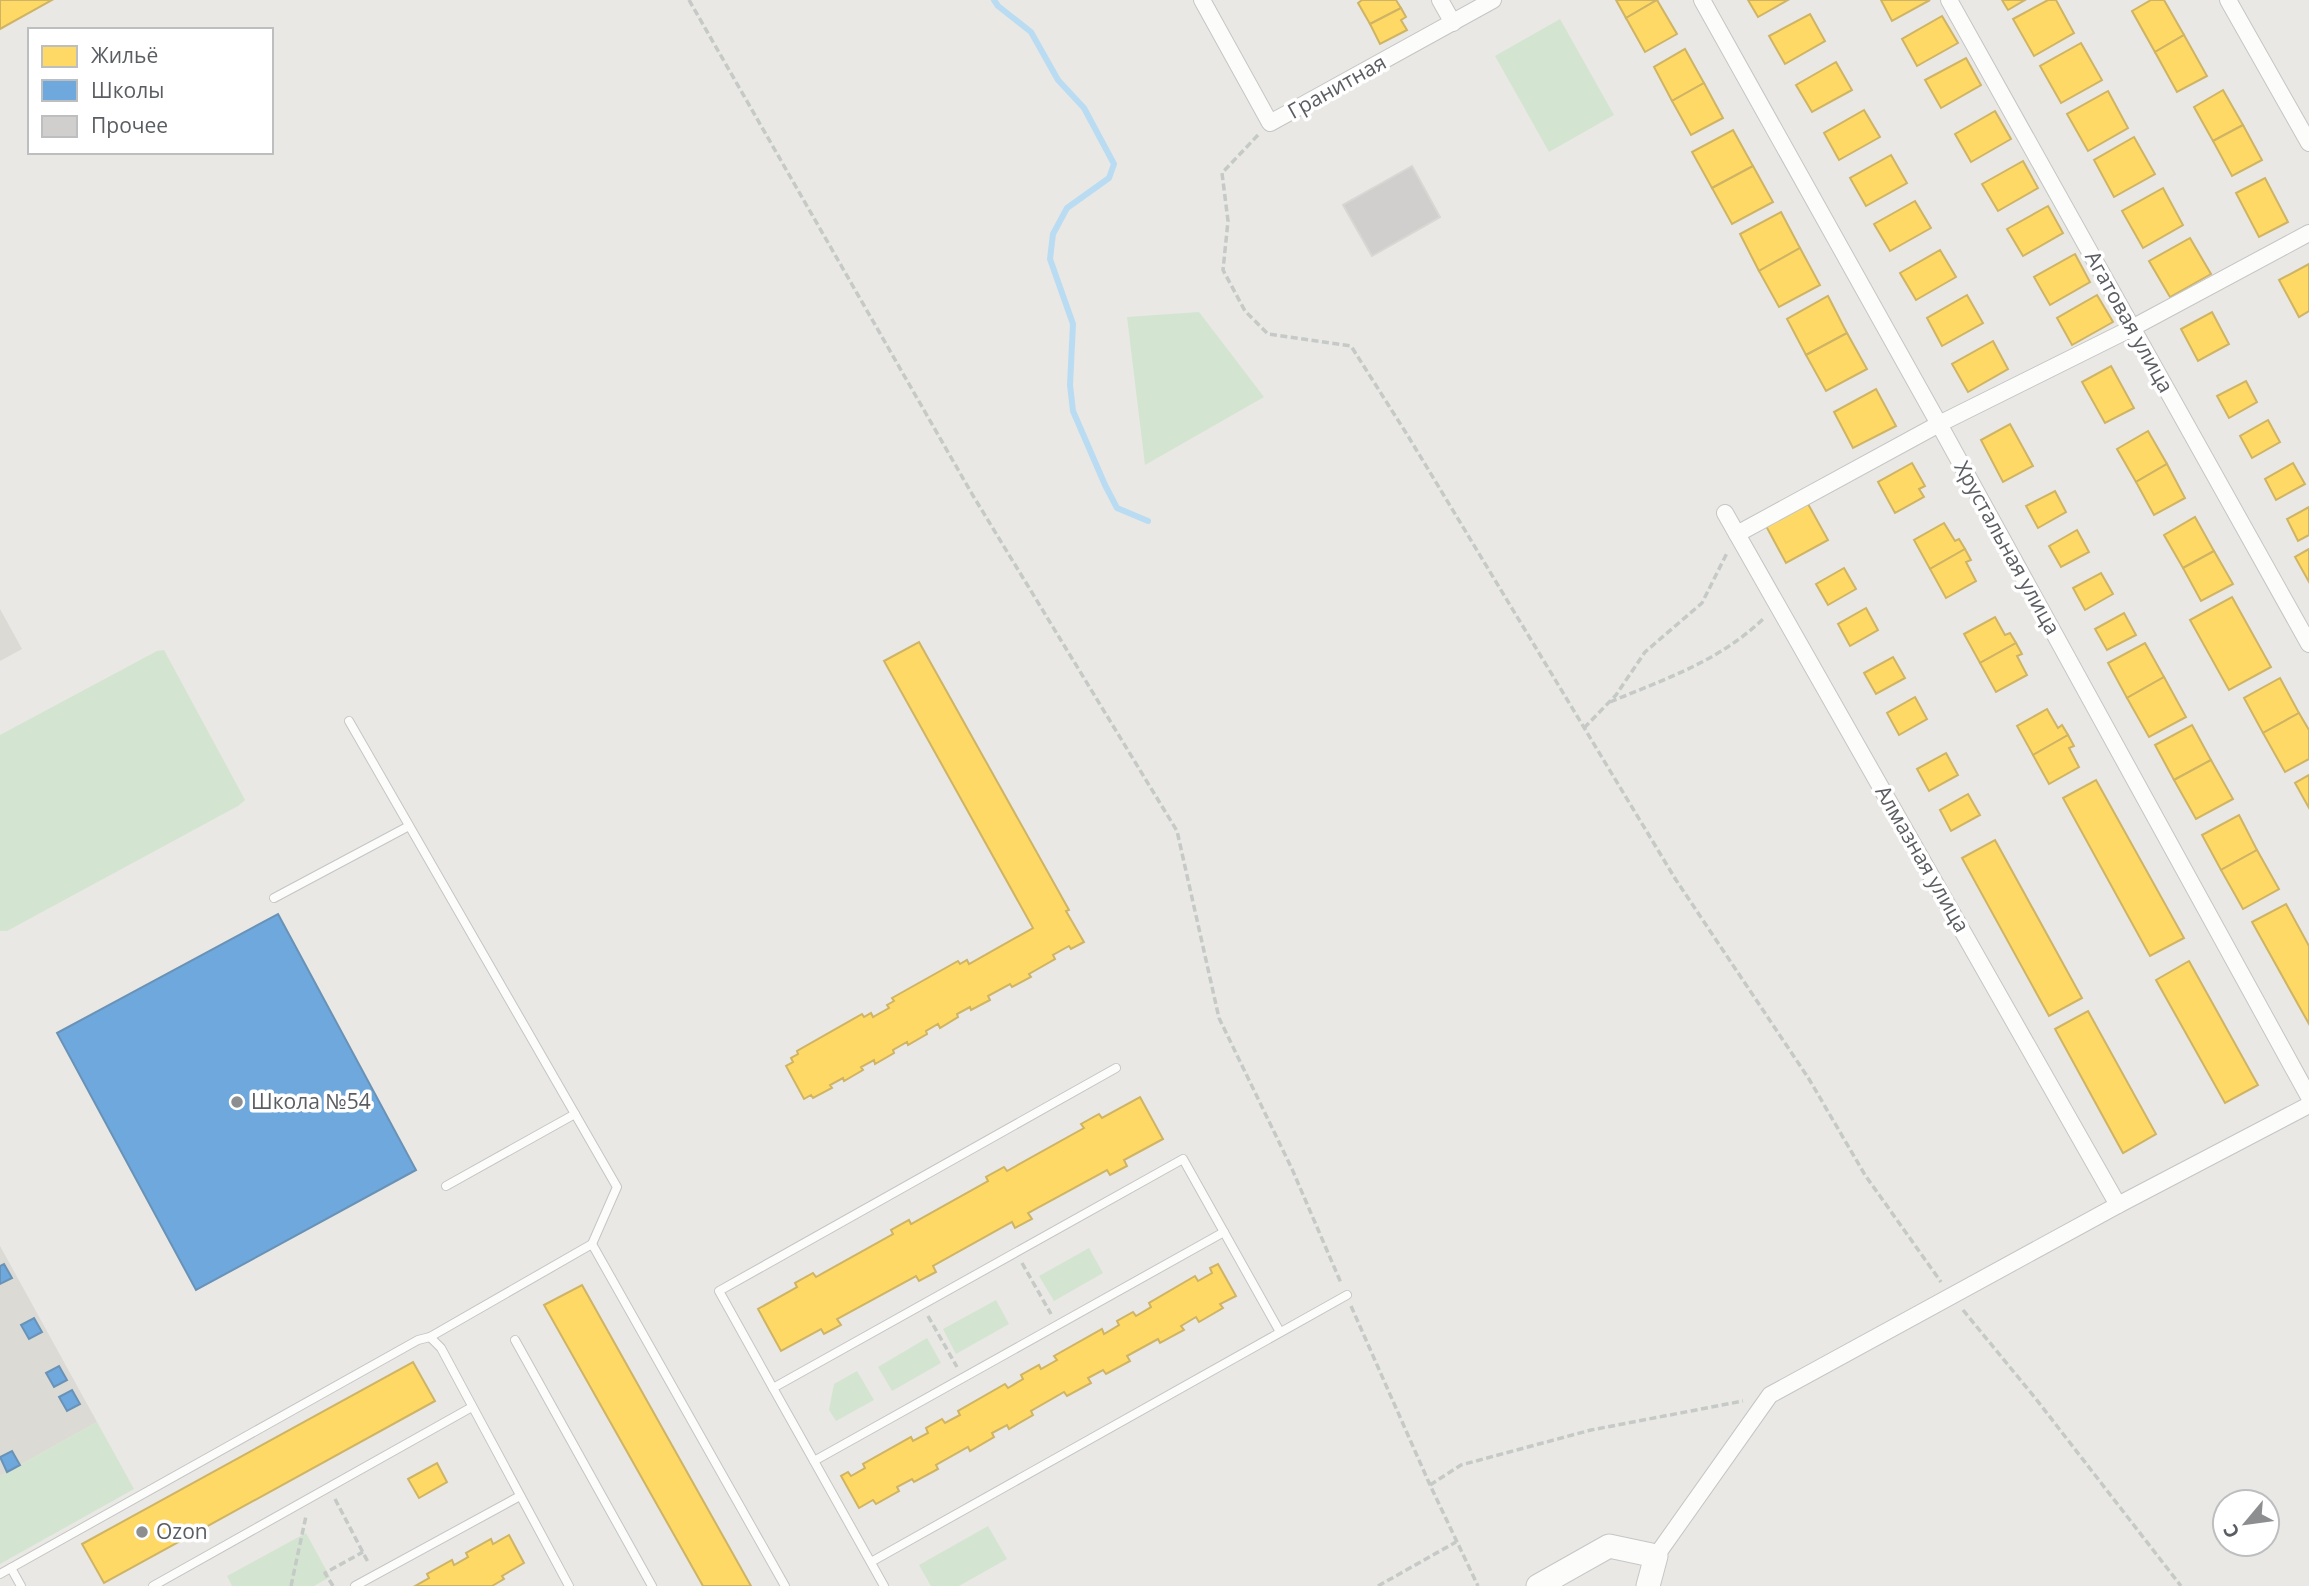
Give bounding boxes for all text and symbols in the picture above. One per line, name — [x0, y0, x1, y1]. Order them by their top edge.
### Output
legend — [28, 28, 273, 154]
text: Жильё — [91, 41, 158, 69]
street label: Гранитная — [1282, 48, 1391, 125]
text: Школы — [91, 76, 164, 104]
text: Прочее — [91, 111, 168, 139]
street label: Агатовая улица — [2079, 246, 2180, 397]
street label: Хрустальная улица — [1949, 456, 2067, 639]
street label: Алмазная улица — [1869, 780, 1976, 937]
place label: Школа №54 — [251, 1087, 371, 1115]
marker: Школа №54 — [229, 1094, 245, 1110]
north arrow — [2211, 1488, 2281, 1558]
place label: Ozon — [156, 1517, 208, 1545]
text: С — [2217, 1520, 2245, 1543]
marker: Ozon — [134, 1524, 150, 1540]

